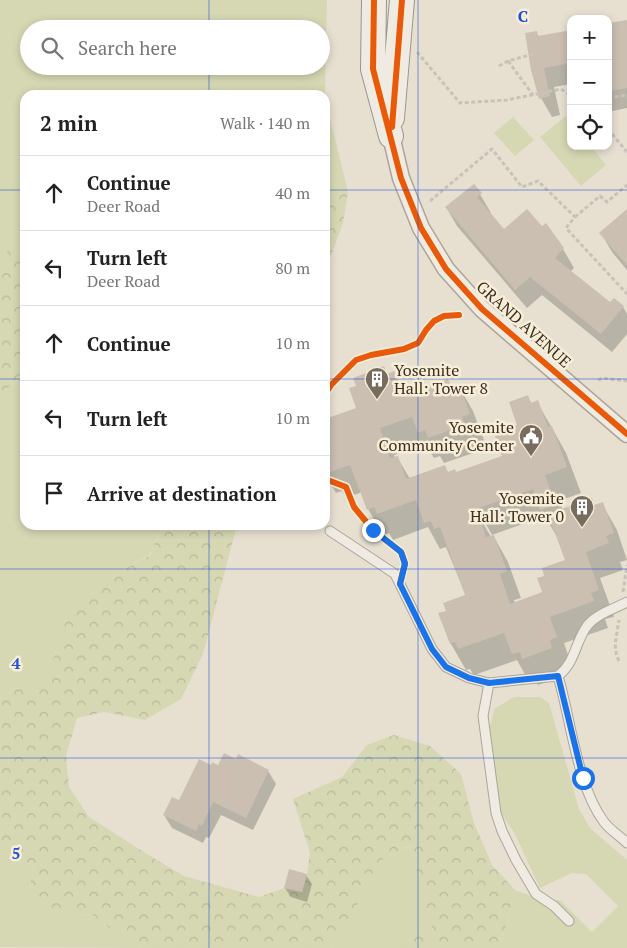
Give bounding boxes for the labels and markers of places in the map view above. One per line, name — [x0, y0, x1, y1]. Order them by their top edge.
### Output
place label: Yosemite Hall: Tower 8 — [394, 359, 488, 399]
building icon: Yosemite Hall: Tower 8 — [364, 366, 390, 400]
place label: Yosemite Community Center — [379, 416, 515, 456]
public building icon: Yosemite Community Center — [518, 423, 544, 457]
place label: Yosemite Hall: Tower 0 — [470, 487, 564, 527]
building icon: Yosemite Hall: Tower 0 — [569, 494, 595, 528]

